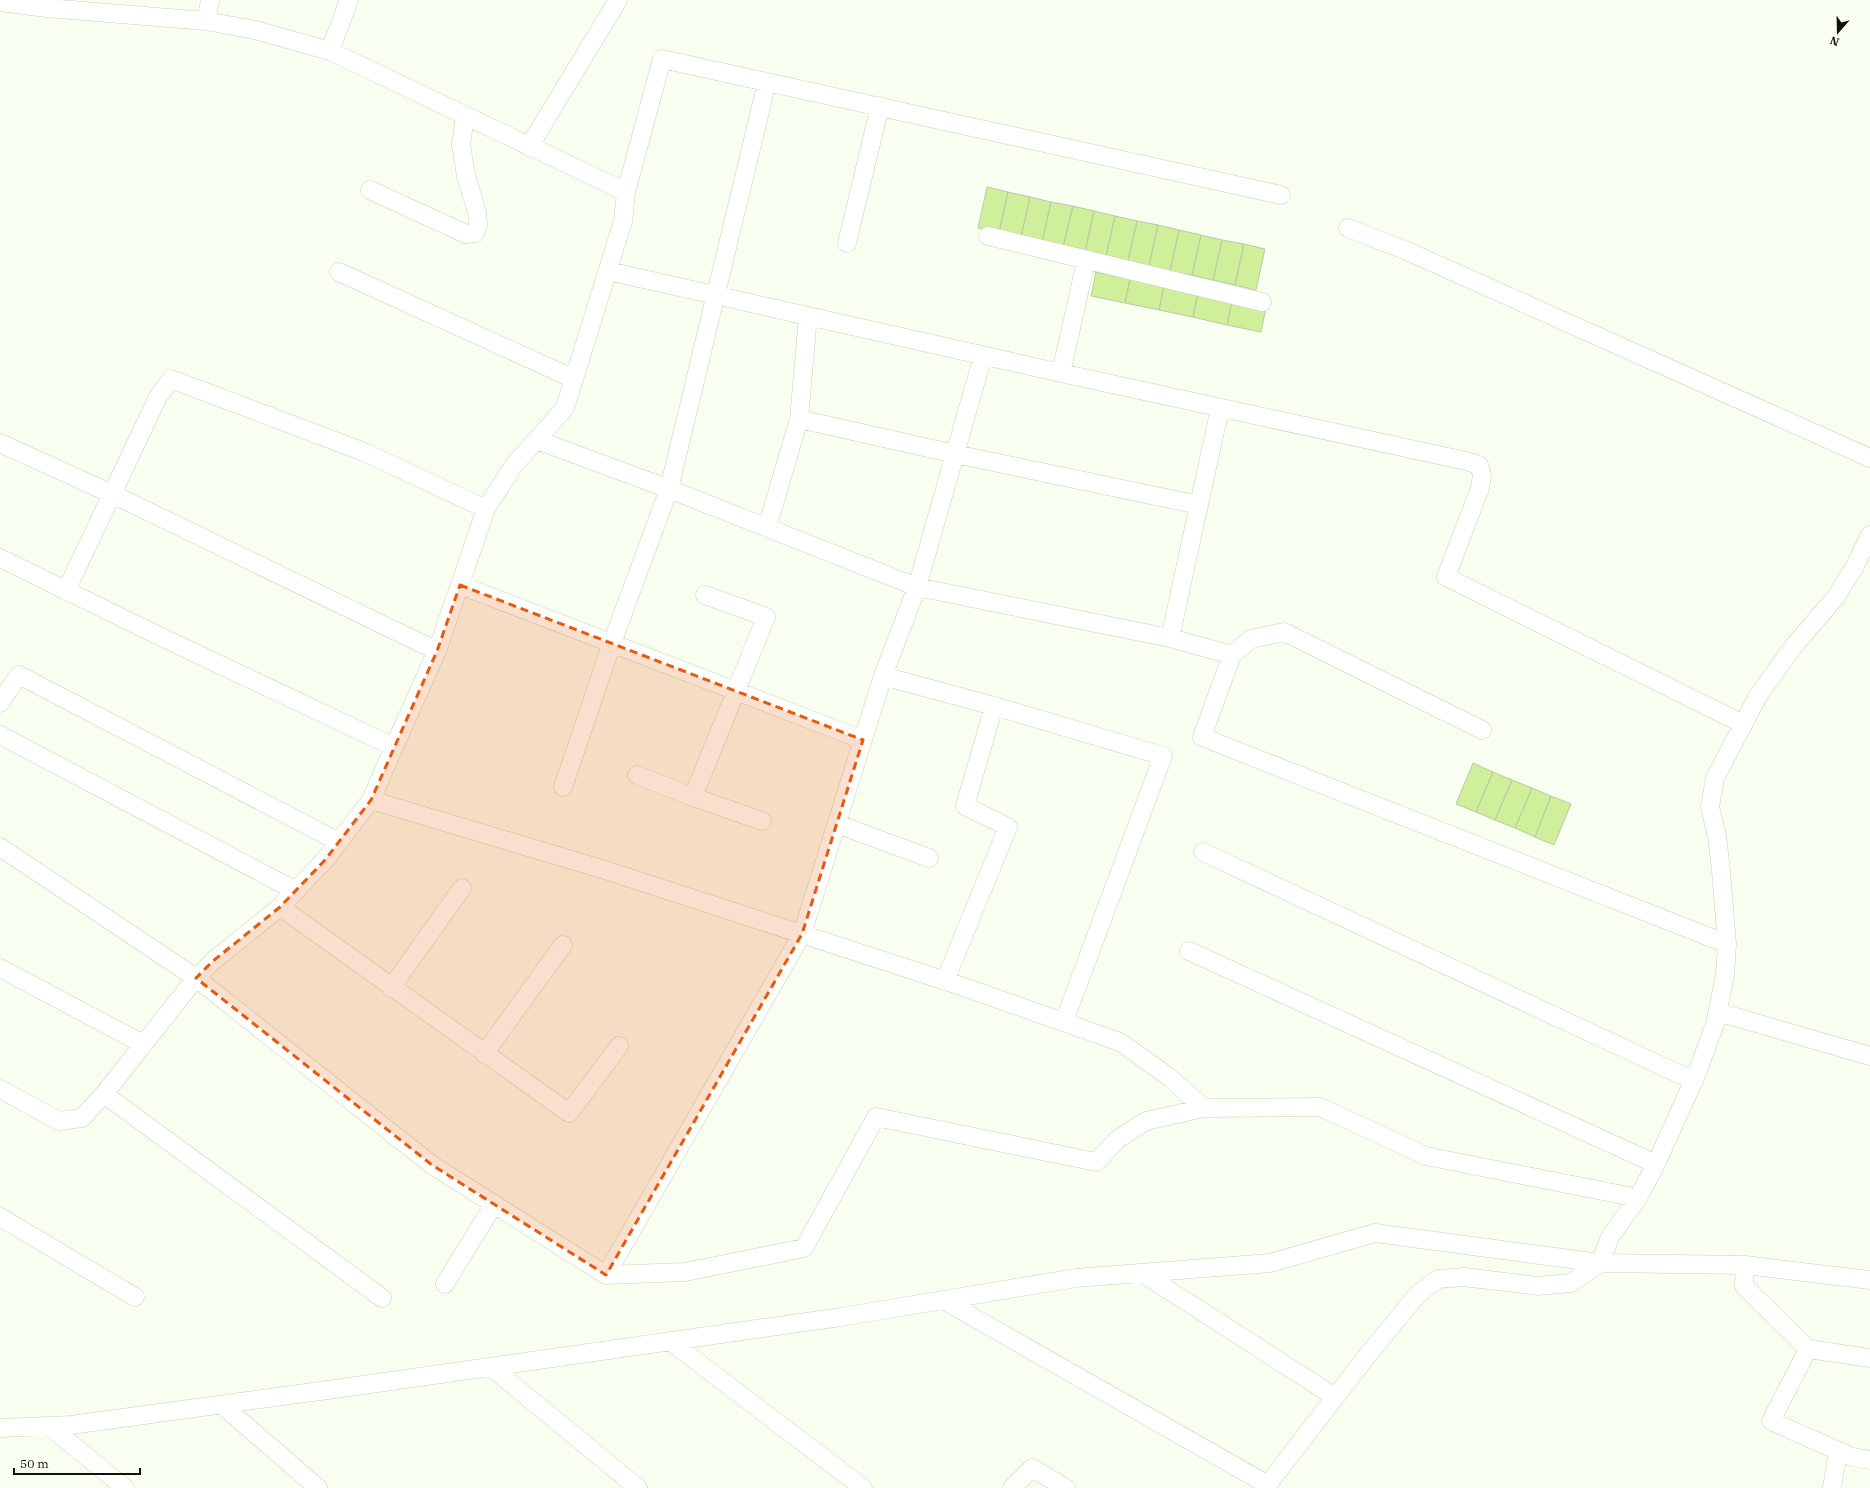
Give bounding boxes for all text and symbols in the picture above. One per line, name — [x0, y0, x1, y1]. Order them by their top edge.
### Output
north arrow — [1818, 12, 1858, 52]
text: N — [1828, 33, 1841, 49]
scale bar — [14, 1450, 140, 1476]
text: 50 m — [20, 1456, 49, 1471]

